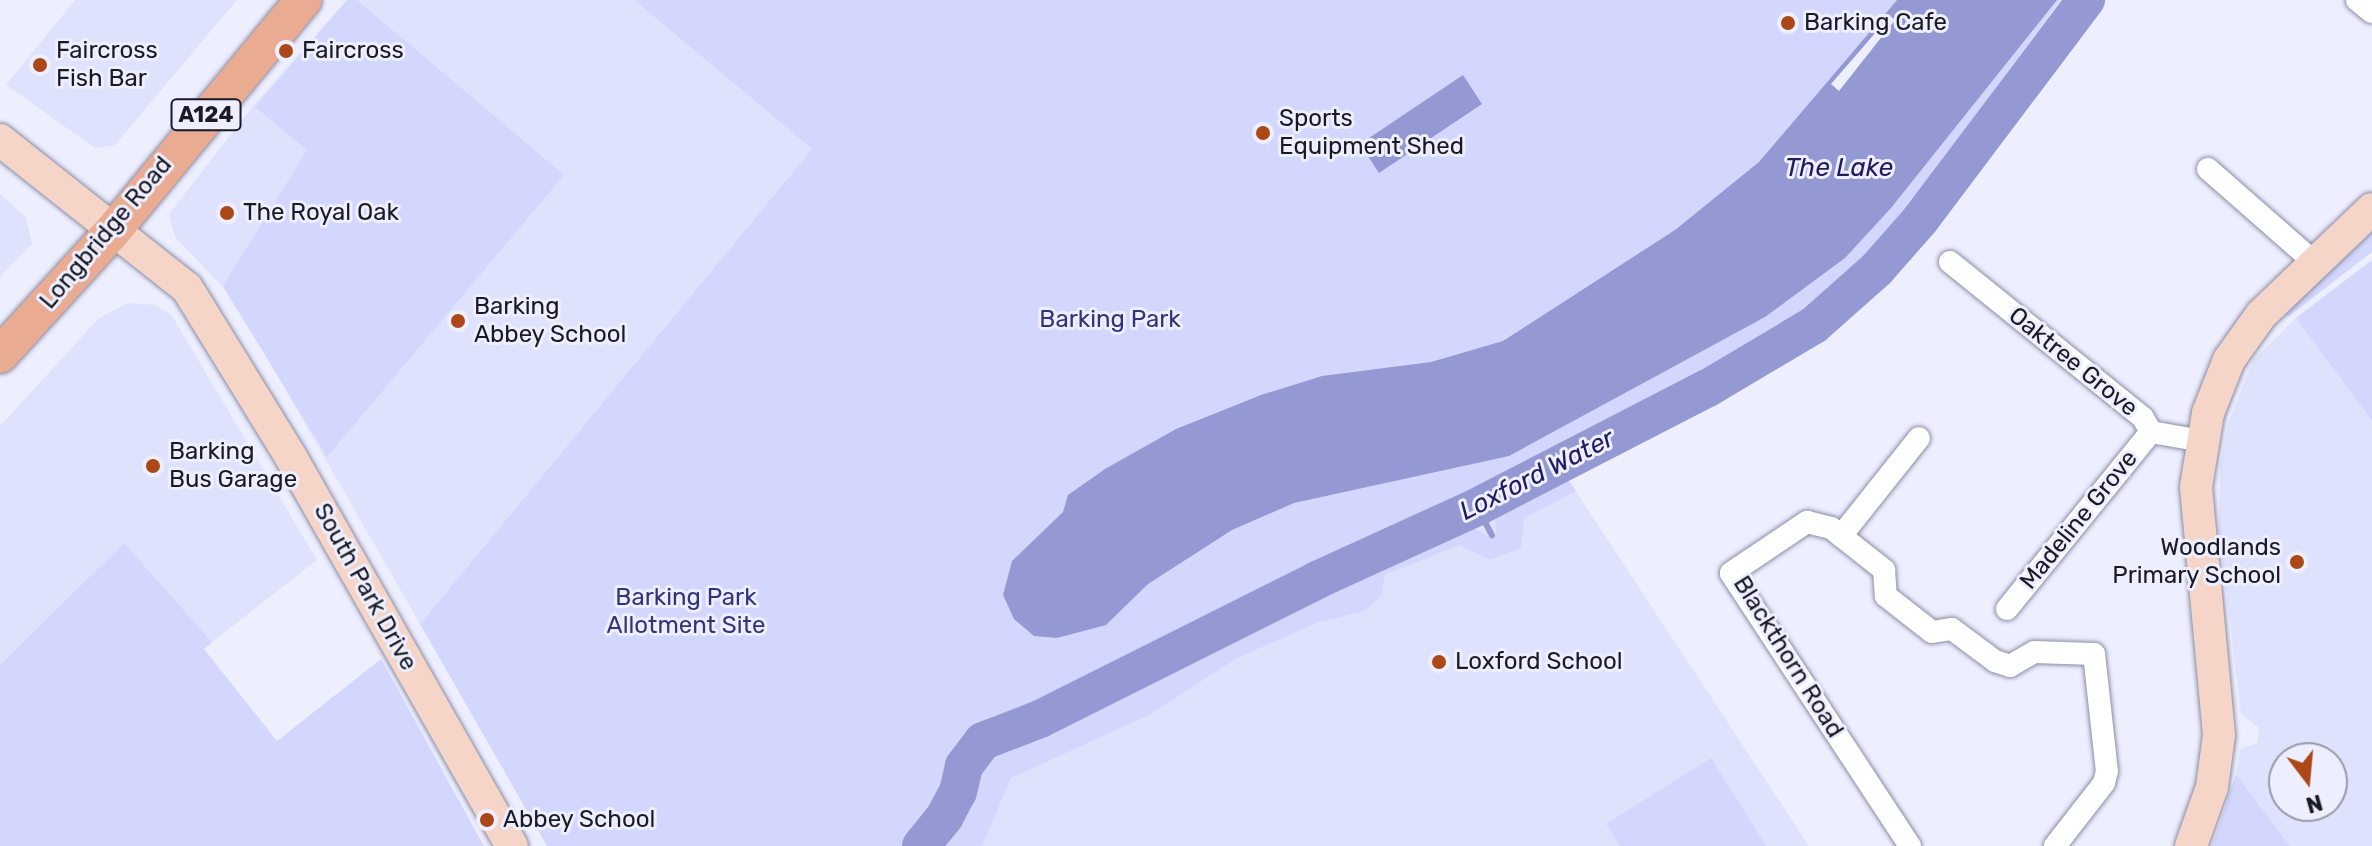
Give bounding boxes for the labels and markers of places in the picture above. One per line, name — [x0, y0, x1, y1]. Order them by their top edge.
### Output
place label: Barking Cafe — [1804, 9, 1947, 37]
marker: Barking Cafe — [1779, 14, 1797, 32]
place label: Faircross Fish Bar — [56, 37, 158, 93]
place label: Faircross — [302, 37, 404, 65]
marker: Faircross — [277, 42, 295, 60]
marker: Faircross Fish Bar — [31, 56, 49, 74]
place label: Sports Equipment Shed — [1279, 105, 1464, 161]
marker: Sports Equipment Shed — [1254, 124, 1272, 142]
place label: The Royal Oak — [243, 199, 399, 227]
marker: The Royal Oak — [218, 204, 236, 222]
place label: Barking Abbey School — [474, 293, 627, 349]
marker: Barking Abbey School — [449, 312, 467, 330]
place label: Barking Bus Garage — [169, 438, 297, 494]
marker: Barking Bus Garage — [144, 457, 162, 475]
place label: Woodlands Primary School — [2112, 534, 2281, 590]
marker: Woodlands Primary School — [2288, 553, 2306, 571]
place label: Loxford School — [1455, 648, 1623, 676]
marker: Loxford School — [1430, 653, 1448, 671]
place label: Abbey School — [503, 806, 656, 834]
marker: Abbey School — [478, 811, 496, 829]

